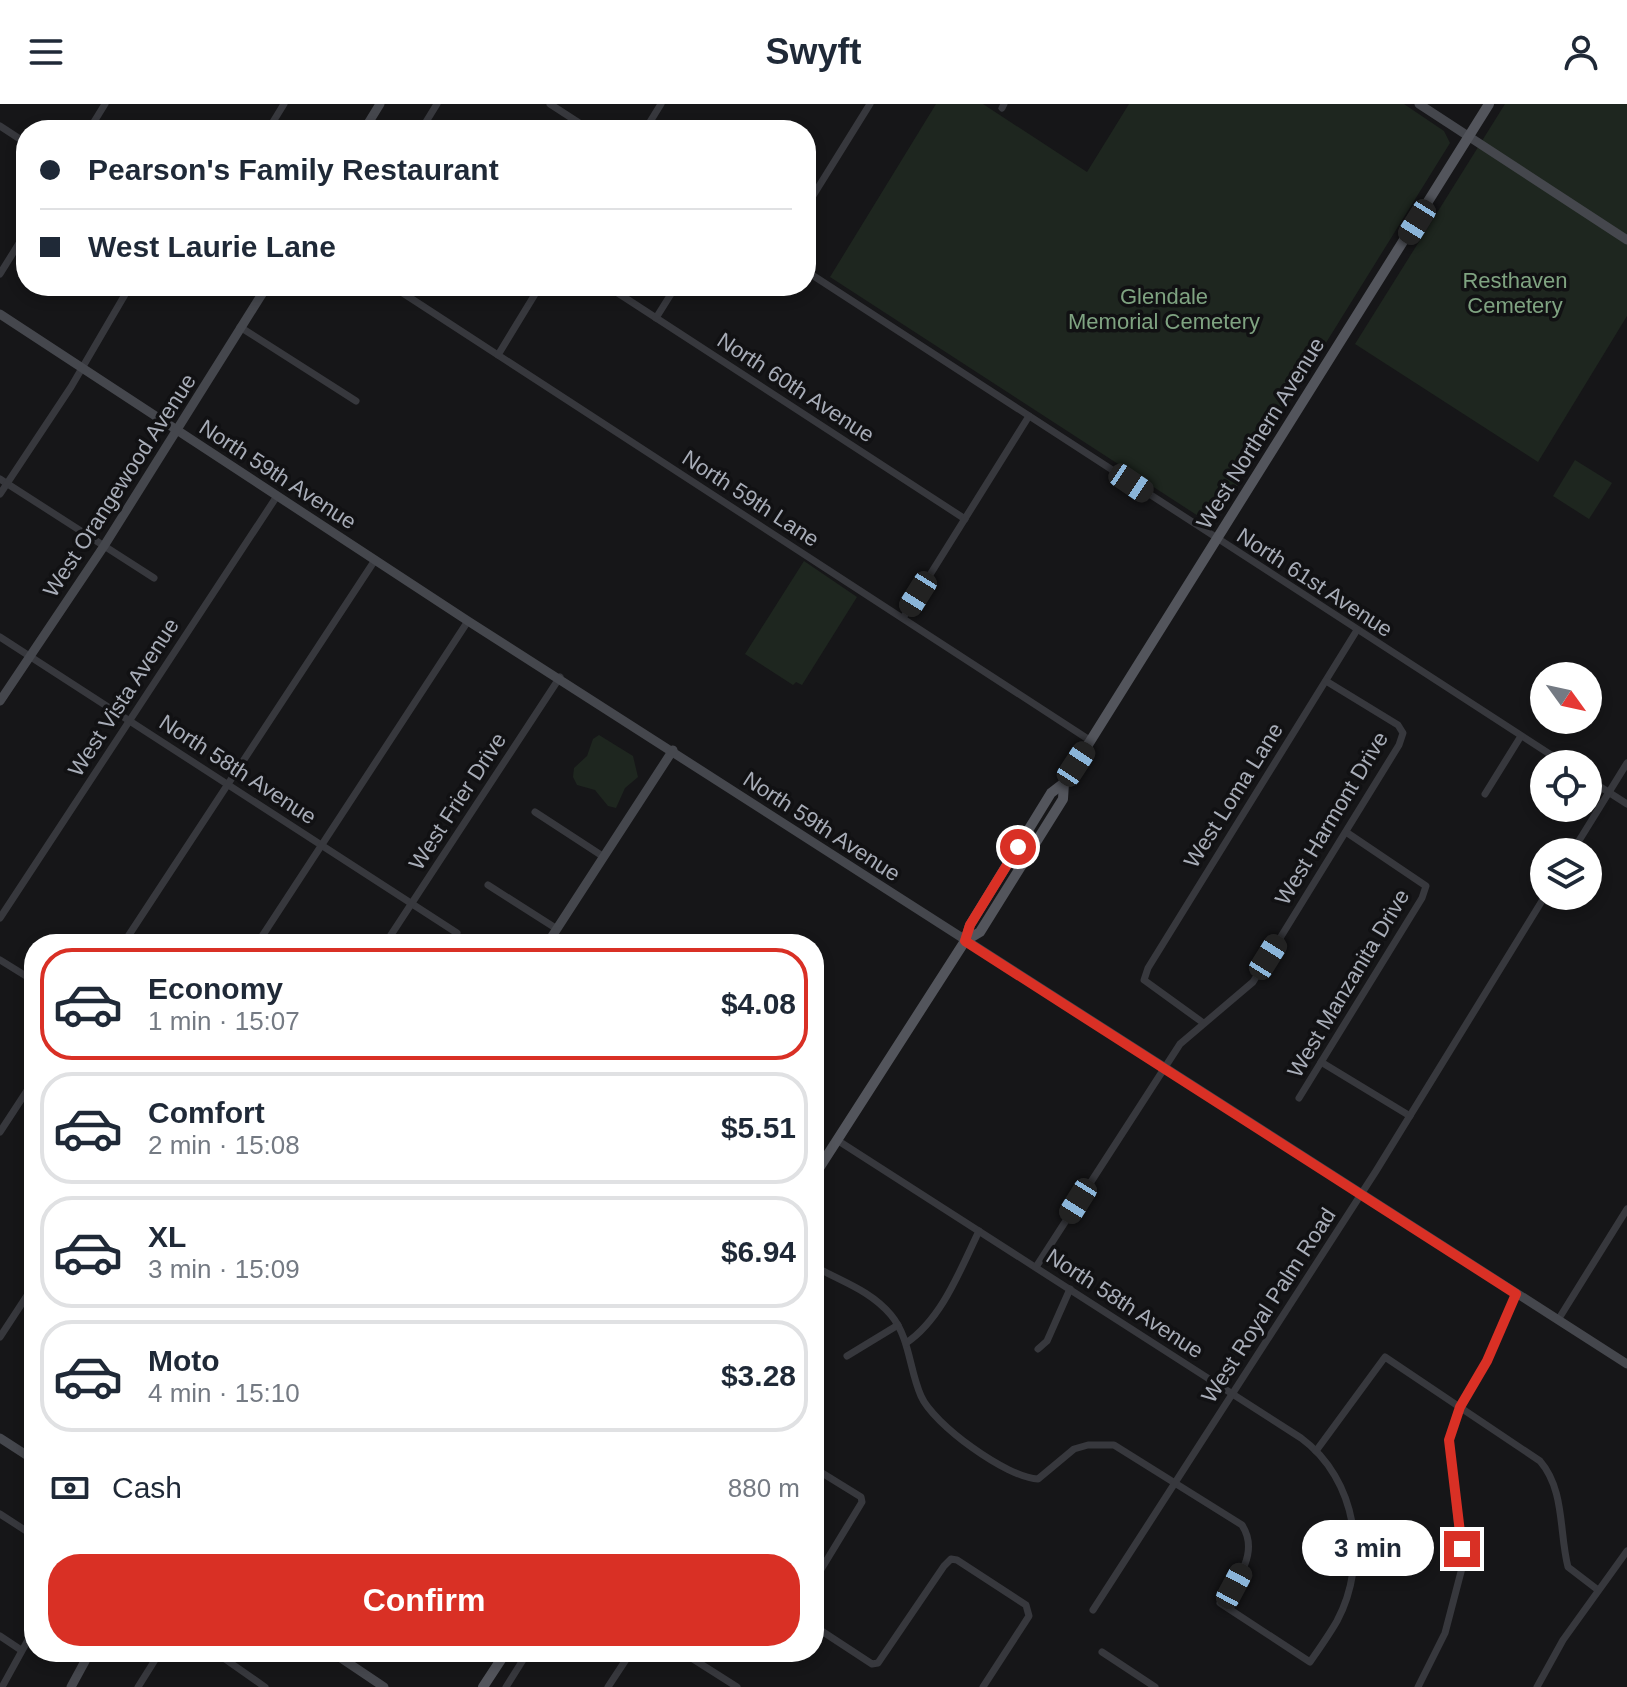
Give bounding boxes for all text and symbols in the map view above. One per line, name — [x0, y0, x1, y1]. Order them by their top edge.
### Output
icon: menu — [24, 30, 68, 74]
icon: person — [1559, 30, 1603, 74]
text: Swyft — [765, 31, 862, 72]
text: Pearson's Family Restaurant — [88, 153, 499, 186]
car — [1394, 195, 1440, 249]
text: West Laurie Lane — [88, 230, 336, 263]
park label: Resthaven Cemetery — [1462, 268, 1568, 318]
park label: Glendale Memorial Cemetery — [1068, 284, 1260, 334]
street label: North 60th Avenue — [713, 327, 879, 447]
street label: West Northern Avenue — [1191, 333, 1329, 533]
street label: West Orangewood Avenue — [38, 369, 201, 601]
street label: North 59th Avenue — [195, 414, 361, 534]
street label: North 59th Lane — [678, 445, 824, 552]
car — [1104, 460, 1158, 506]
street label: North 61st Avenue — [1232, 523, 1397, 642]
car — [895, 567, 941, 621]
street label: West Vista Avenue — [63, 614, 184, 781]
north arrow — [1530, 662, 1602, 734]
map controls — [1530, 662, 1602, 910]
street label: North 58th Avenue — [155, 709, 321, 829]
street label: West Loma Lane — [1179, 718, 1288, 872]
street label: West Harmont Drive — [1270, 727, 1393, 909]
street label: West Frier Drive — [404, 728, 511, 875]
car — [1053, 737, 1099, 791]
button: locate — [1530, 750, 1602, 822]
street label: North 59th Avenue — [739, 766, 905, 886]
route start — [1000, 829, 1036, 865]
button: layers — [1530, 838, 1602, 910]
street label: West Manzanita Drive — [1282, 885, 1414, 1082]
car — [1245, 930, 1291, 984]
icon: car — [52, 968, 124, 1040]
text: Economy — [148, 972, 283, 1005]
text: $4.08 — [721, 987, 796, 1020]
text: 1 min · 15:07 — [148, 1006, 300, 1036]
icon: car — [52, 1092, 124, 1164]
text: Comfort — [148, 1096, 265, 1129]
text: $5.51 — [721, 1111, 796, 1144]
text: 2 min · 15:08 — [148, 1130, 300, 1160]
car — [1055, 1174, 1101, 1228]
street label: West Royal Palm Road — [1196, 1203, 1341, 1407]
icon: car — [52, 1216, 124, 1288]
text: XL — [148, 1220, 186, 1253]
text: $6.94 — [721, 1235, 796, 1268]
street label: North 58th Avenue — [1042, 1243, 1208, 1363]
text: 3 min · 15:09 — [148, 1254, 300, 1284]
icon: car — [52, 1340, 124, 1412]
text: Moto — [148, 1344, 220, 1377]
text: $3.28 — [721, 1359, 796, 1392]
text: 4 min · 15:10 — [148, 1378, 300, 1408]
icon: cash — [48, 1466, 92, 1510]
text: Cash — [112, 1471, 182, 1504]
text: 880 m — [728, 1473, 800, 1503]
callout: 3 min — [1302, 1521, 1434, 1577]
route end — [1444, 1531, 1480, 1567]
text: 3 min — [1334, 1533, 1402, 1563]
button: Confirm — [48, 1554, 800, 1646]
car — [1212, 1559, 1256, 1613]

